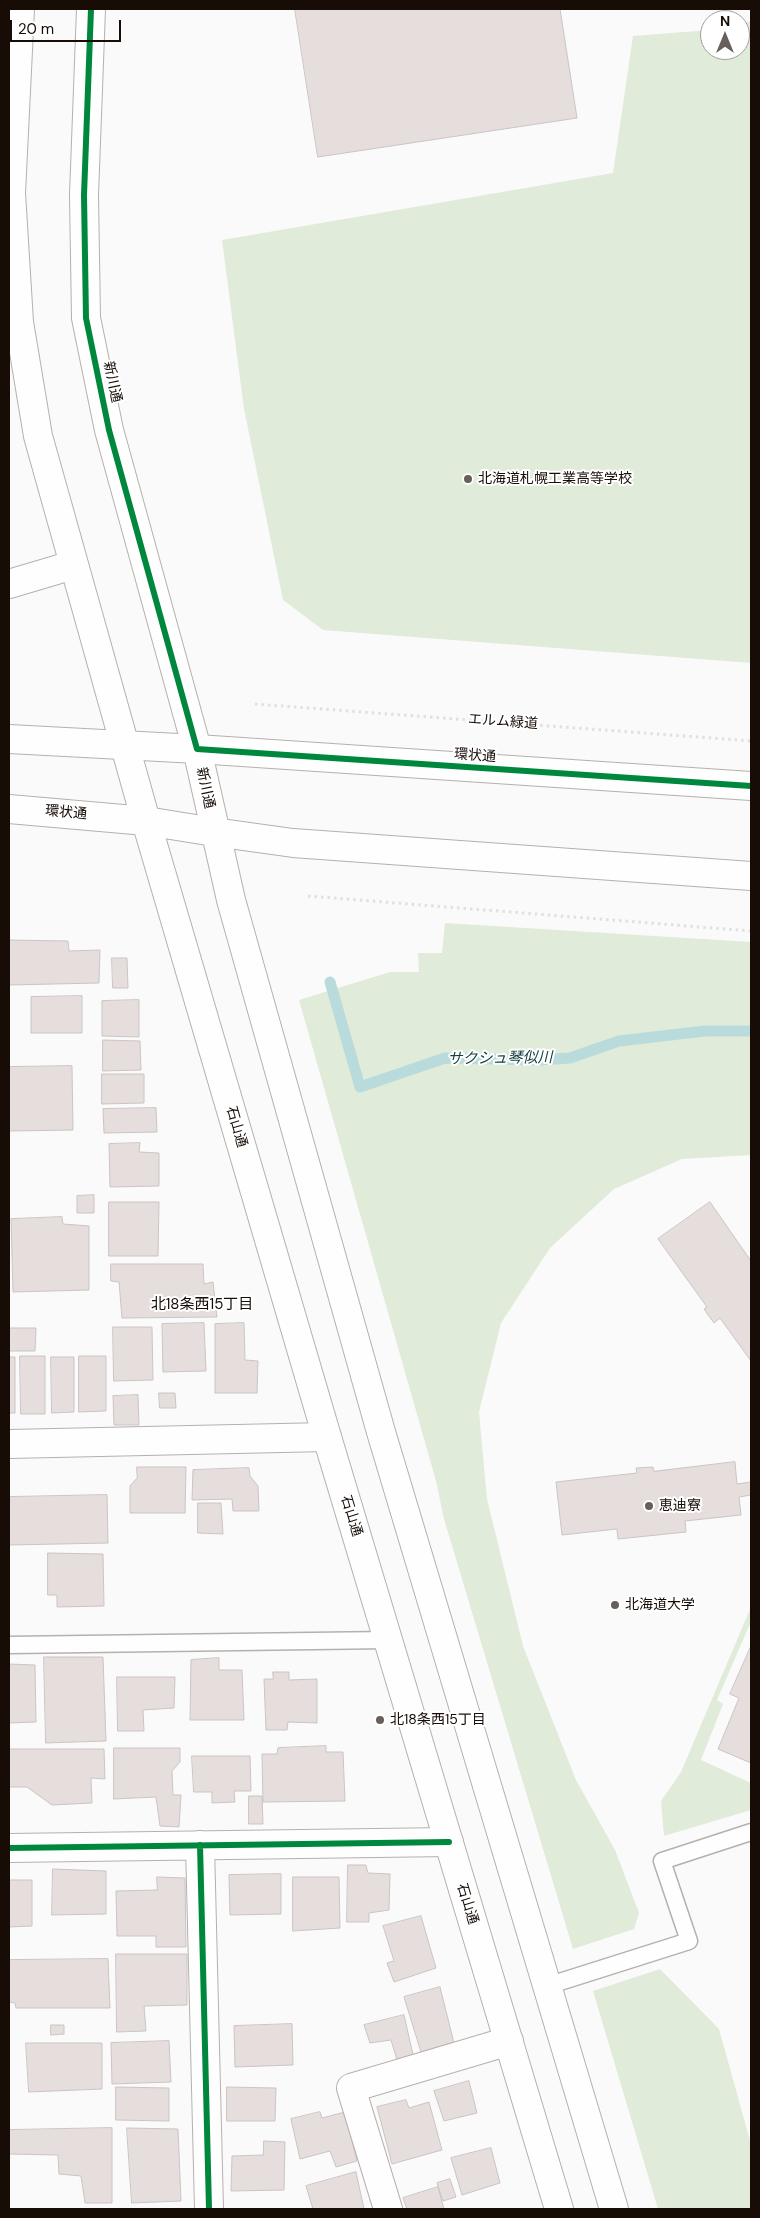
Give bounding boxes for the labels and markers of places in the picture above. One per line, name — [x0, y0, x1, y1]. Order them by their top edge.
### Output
place label: 北海道札幌工業高等学校 — [478, 471, 632, 487]
marker: 北海道札幌工業高等学校 — [462, 473, 474, 485]
place label: 恵迪寮 — [659, 1498, 701, 1514]
marker: 恵迪寮 — [643, 1500, 655, 1512]
place label: 北海道大学 — [625, 1597, 695, 1613]
marker: 北海道大学 — [609, 1599, 621, 1611]
place label: 北18条西15丁目 — [390, 1712, 486, 1728]
marker: 北18条西15丁目 — [374, 1714, 386, 1726]

